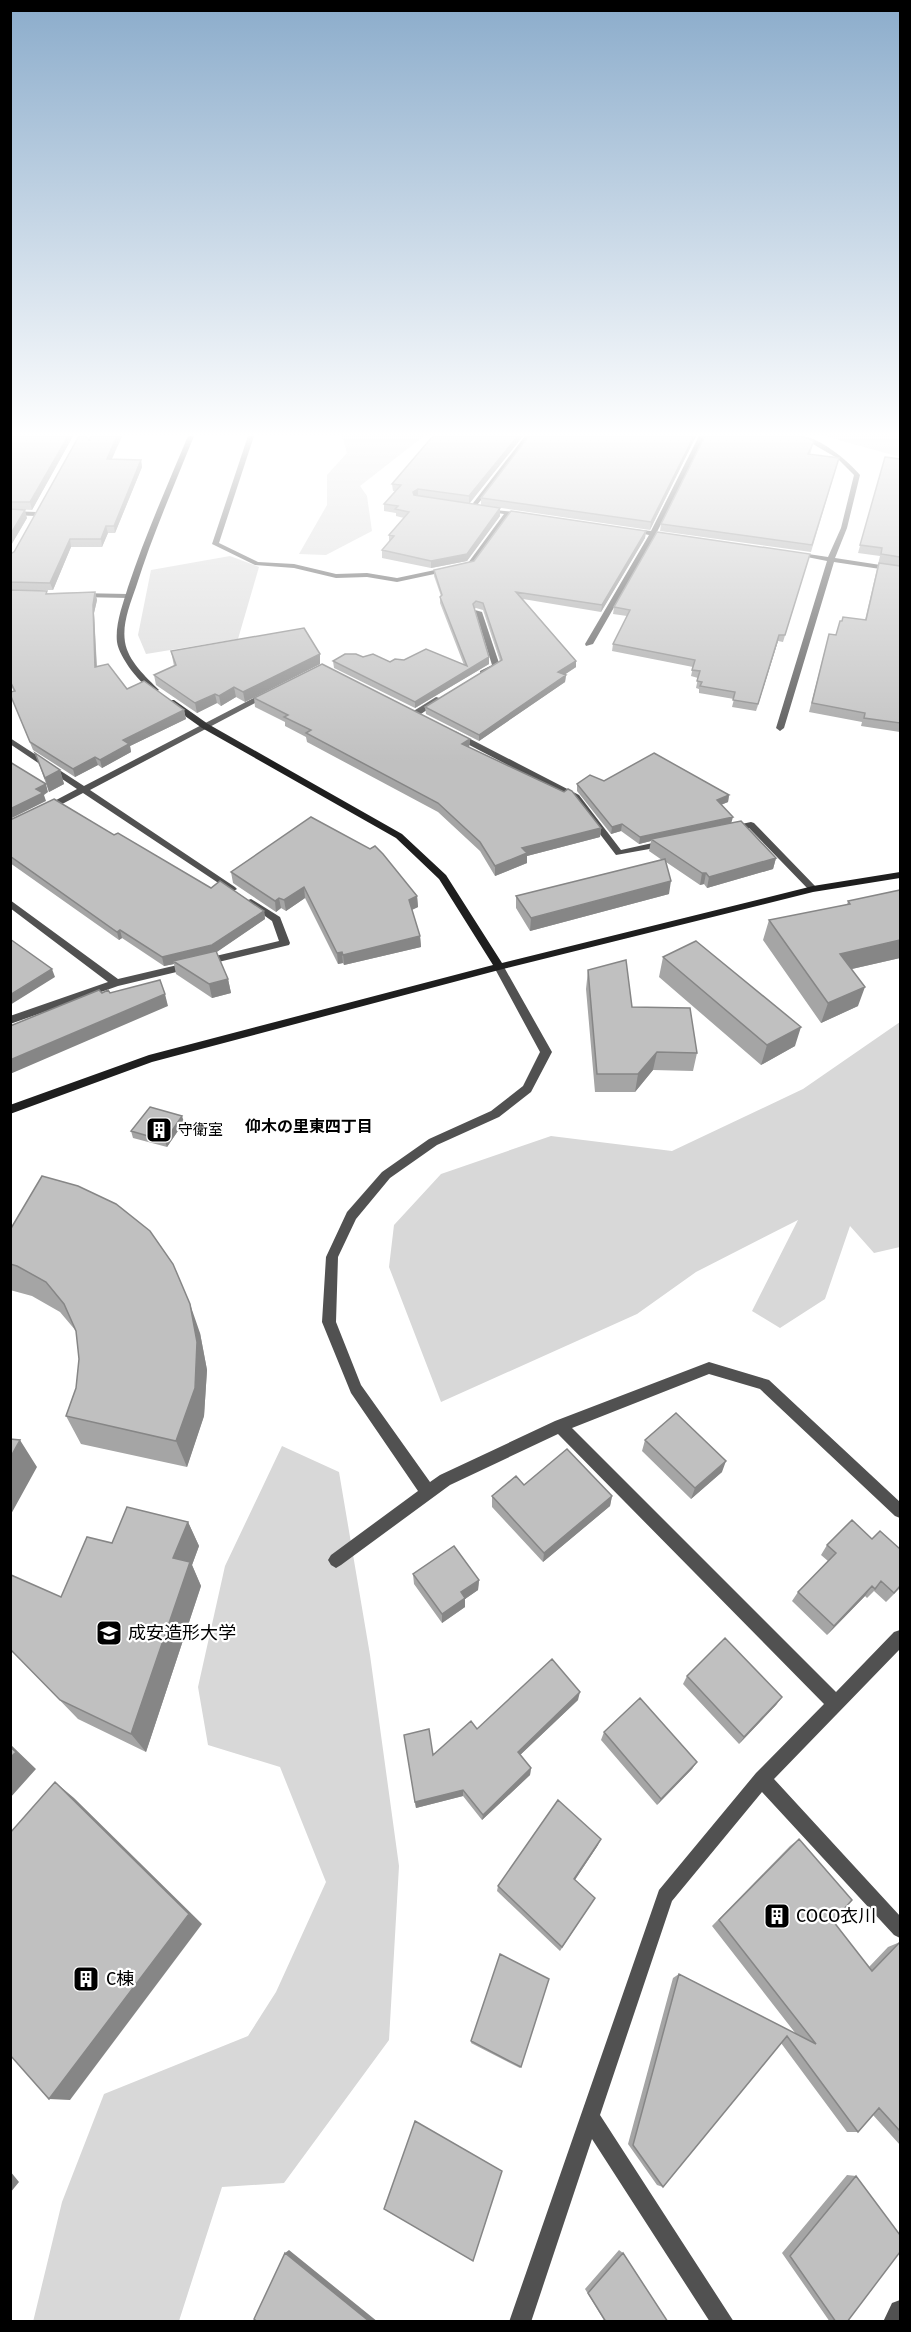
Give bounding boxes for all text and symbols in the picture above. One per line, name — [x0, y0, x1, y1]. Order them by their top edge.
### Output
building icon: 守衛室 — [144, 1115, 174, 1145]
district label: 仰木の里東四丁目 — [245, 1117, 373, 1136]
place label: 守衛室 — [178, 1121, 223, 1139]
school or university icon: 成安造形大学 — [94, 1618, 124, 1648]
place label: 成安造形大学 — [128, 1622, 236, 1644]
building icon: COCO衣川 — [762, 1901, 792, 1931]
place label: COCO衣川 — [796, 1905, 876, 1927]
building icon: C棟 — [71, 1964, 101, 1994]
place label: C棟 — [106, 1968, 134, 1990]

